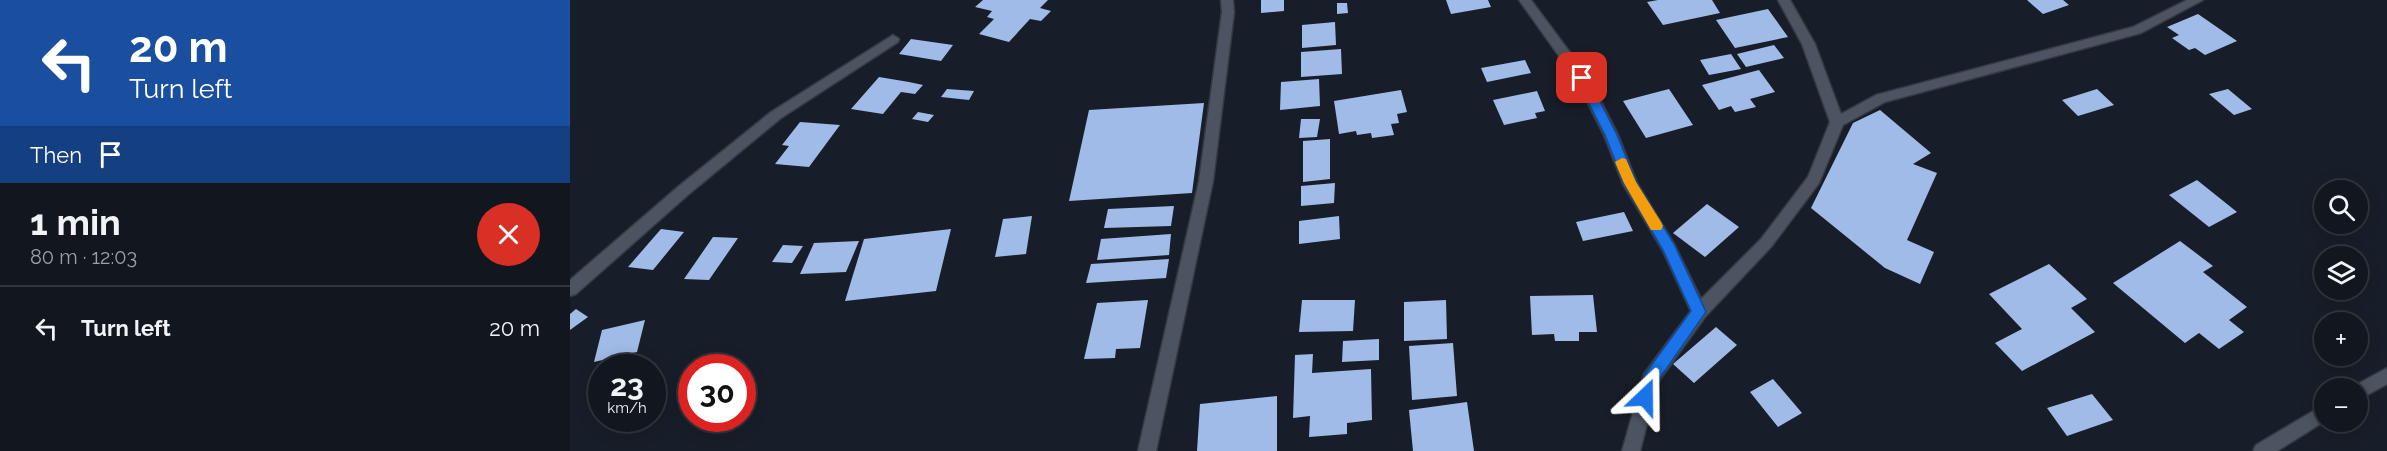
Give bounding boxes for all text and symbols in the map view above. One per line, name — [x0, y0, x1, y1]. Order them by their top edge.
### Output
text: 20 m — [129, 23, 228, 72]
icon: left — [30, 24, 108, 102]
pin — [1556, 52, 1607, 103]
icon: arrive — [1565, 61, 1598, 94]
text: Turn left — [129, 73, 232, 104]
icon: arrive — [94, 138, 127, 171]
text: Then — [30, 142, 82, 168]
map controls — [2314, 180, 2368, 432]
button: search — [2314, 180, 2368, 234]
text: 1 min — [30, 201, 121, 243]
button: close — [477, 203, 540, 266]
text: 80 m · 12:03 — [30, 245, 137, 269]
button: layers — [2314, 246, 2368, 300]
icon: left — [30, 312, 63, 345]
button: + — [2314, 312, 2368, 366]
text: Turn left — [81, 315, 171, 341]
text: 20 m — [489, 315, 540, 341]
speed limit sign: 30 — [678, 354, 756, 432]
position arrow — [1613, 365, 1677, 429]
text: 23 — [610, 368, 644, 403]
button: − — [2314, 378, 2368, 432]
text: km/h — [607, 399, 647, 417]

